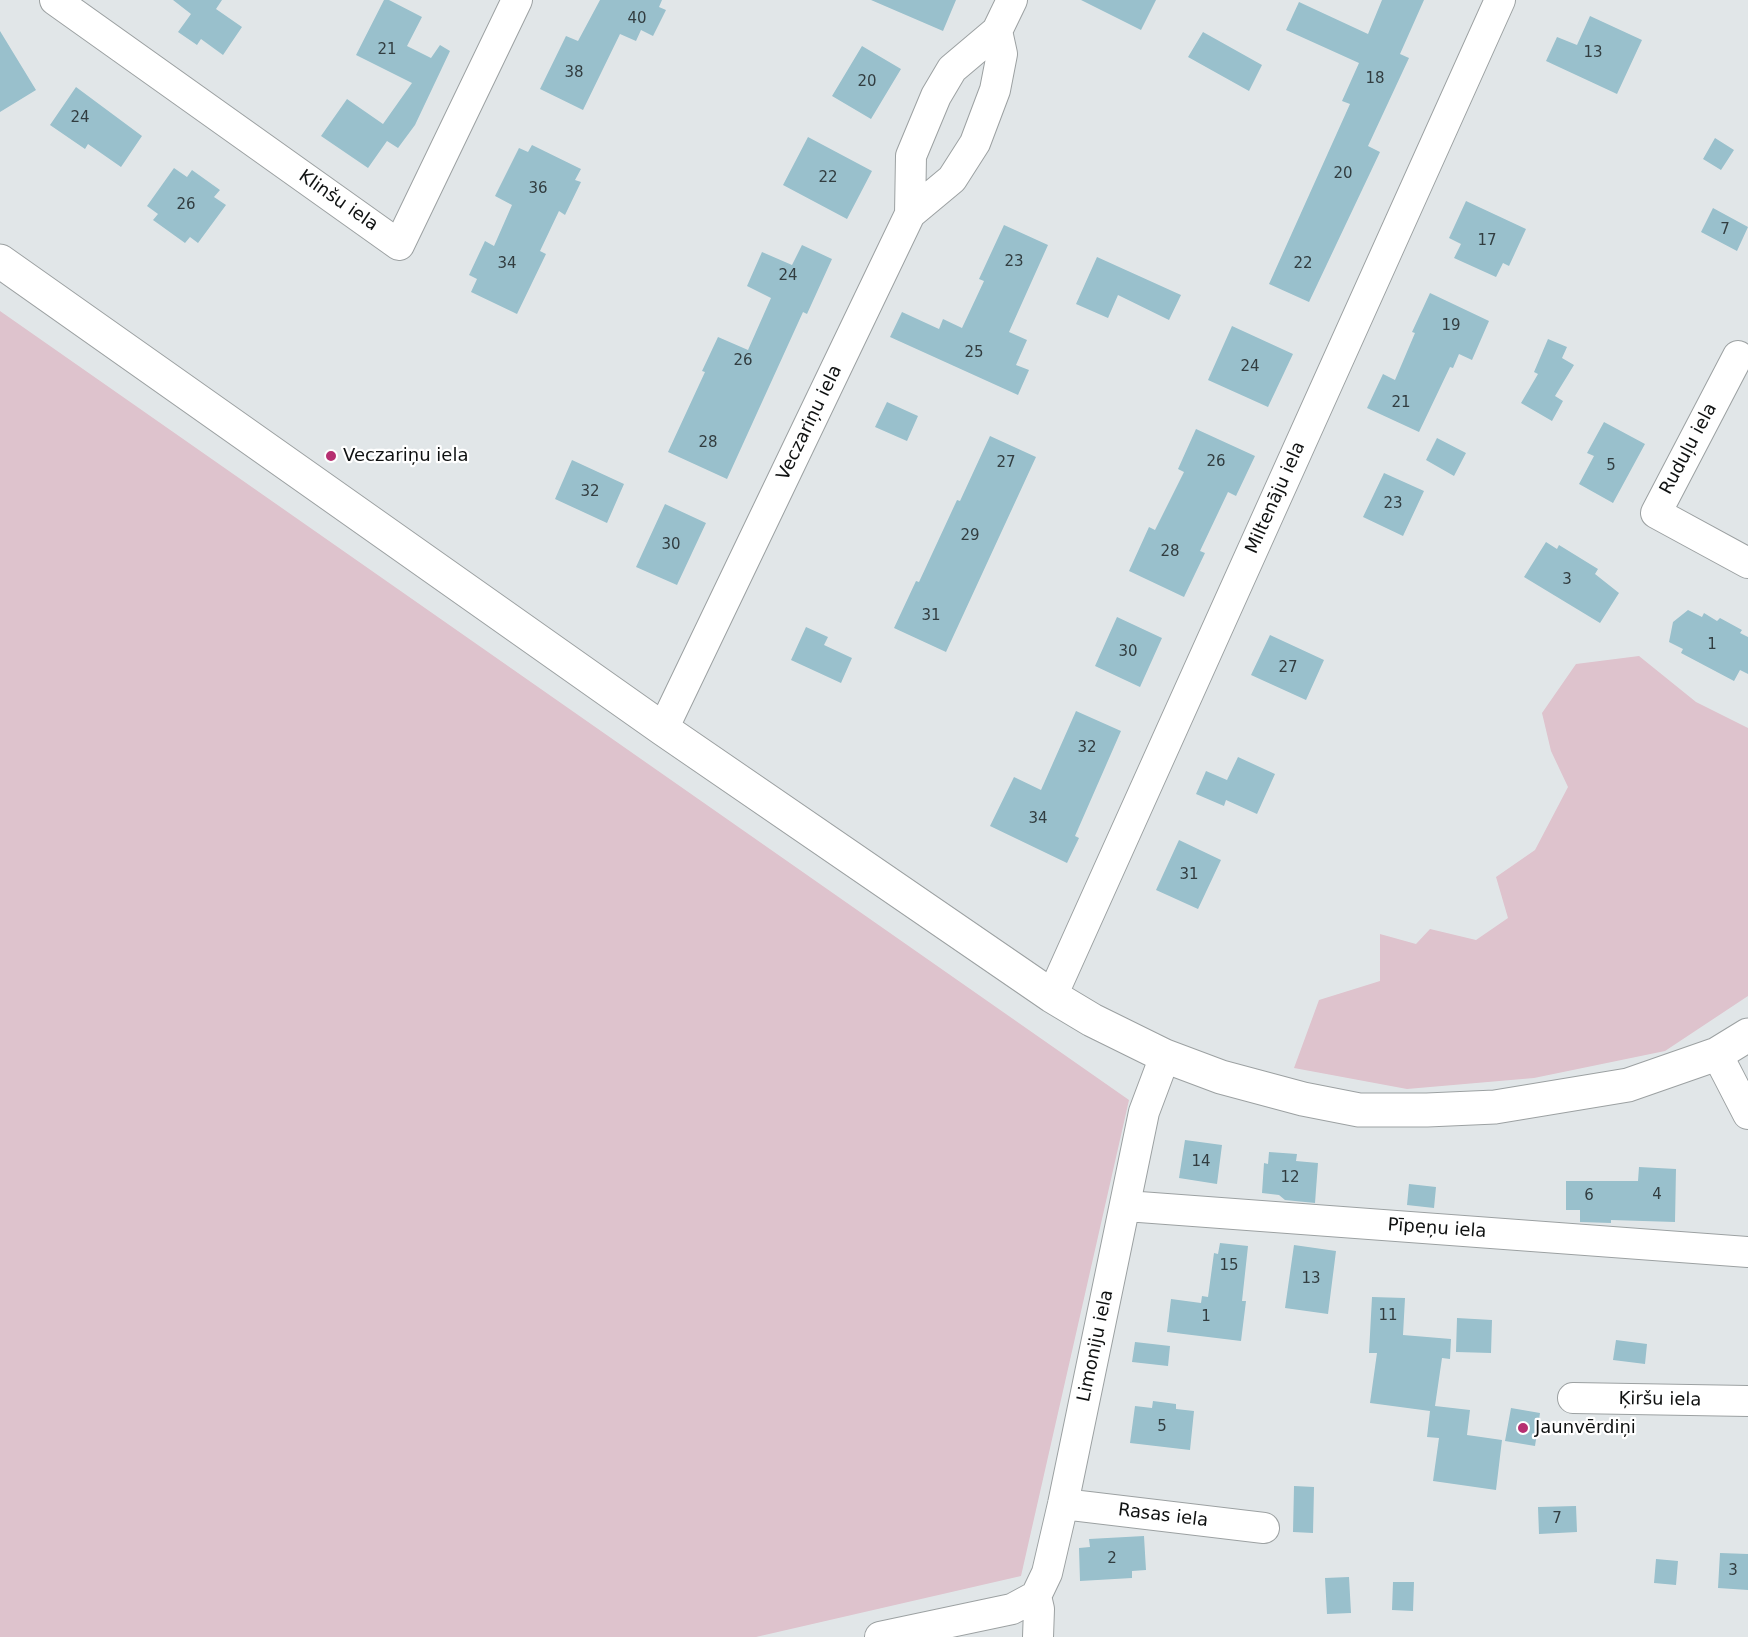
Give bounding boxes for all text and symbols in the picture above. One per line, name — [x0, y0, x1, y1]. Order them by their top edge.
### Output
house number: 40 — [627, 10, 647, 28]
house number: 21 — [377, 41, 397, 59]
house number: 13 — [1583, 44, 1603, 62]
house number: 38 — [564, 64, 584, 82]
house number: 18 — [1365, 70, 1385, 88]
house number: 20 — [857, 73, 877, 91]
house number: 24 — [70, 109, 90, 127]
house number: 20 — [1333, 165, 1353, 183]
street label: Klinšu iela — [294, 166, 382, 236]
house number: 22 — [818, 169, 838, 187]
house number: 36 — [528, 180, 548, 198]
house number: 26 — [176, 196, 196, 214]
house number: 7 — [1720, 221, 1730, 239]
house number: 17 — [1477, 232, 1497, 250]
house number: 23 — [1004, 253, 1024, 271]
house number: 34 — [497, 255, 517, 273]
house number: 22 — [1293, 255, 1313, 273]
house number: 24 — [778, 267, 798, 285]
house number: 19 — [1441, 317, 1461, 335]
house number: 25 — [964, 344, 984, 362]
house number: 26 — [733, 352, 753, 370]
house number: 24 — [1240, 358, 1260, 376]
street label: Veczariņu iela — [773, 362, 847, 484]
house number: 21 — [1391, 394, 1411, 412]
street label: Ruduļu iela — [1656, 400, 1722, 498]
house number: 28 — [698, 434, 718, 452]
street label: Miltenāju iela — [1242, 439, 1310, 557]
place label: Veczariņu iela — [343, 445, 468, 467]
marker: Veczariņu iela — [324, 449, 338, 463]
house number: 26 — [1206, 453, 1226, 471]
house number: 27 — [996, 454, 1016, 472]
house number: 5 — [1606, 457, 1616, 475]
house number: 32 — [580, 483, 600, 501]
house number: 23 — [1383, 495, 1403, 513]
house number: 29 — [960, 527, 980, 545]
house number: 30 — [661, 536, 681, 554]
house number: 28 — [1160, 543, 1180, 561]
house number: 3 — [1562, 571, 1572, 589]
house number: 31 — [921, 607, 941, 625]
house number: 1 — [1707, 636, 1717, 654]
house number: 30 — [1118, 643, 1138, 661]
house number: 27 — [1278, 659, 1298, 677]
house number: 32 — [1077, 739, 1097, 757]
house number: 34 — [1028, 810, 1048, 828]
house number: 31 — [1179, 866, 1199, 884]
house number: 14 — [1191, 1153, 1211, 1171]
house number: 12 — [1280, 1169, 1300, 1187]
house number: 4 — [1652, 1186, 1662, 1204]
house number: 6 — [1584, 1187, 1594, 1205]
street label: Pīpeņu iela — [1387, 1215, 1487, 1243]
house number: 15 — [1219, 1257, 1239, 1275]
house number: 13 — [1301, 1270, 1321, 1288]
street label: Limoniju iela — [1074, 1288, 1118, 1404]
house number: 11 — [1378, 1307, 1398, 1325]
house number: 1 — [1201, 1308, 1211, 1326]
street label: Ķiršu iela — [1618, 1388, 1702, 1412]
place label: Jaunvērdiņi — [1535, 1417, 1636, 1439]
house number: 5 — [1157, 1418, 1167, 1436]
marker: Jaunvērdiņi — [1516, 1421, 1530, 1435]
street label: Rasas iela — [1117, 1500, 1209, 1532]
house number: 7 — [1552, 1510, 1562, 1528]
house number: 2 — [1107, 1550, 1117, 1568]
house number: 3 — [1728, 1562, 1738, 1580]

